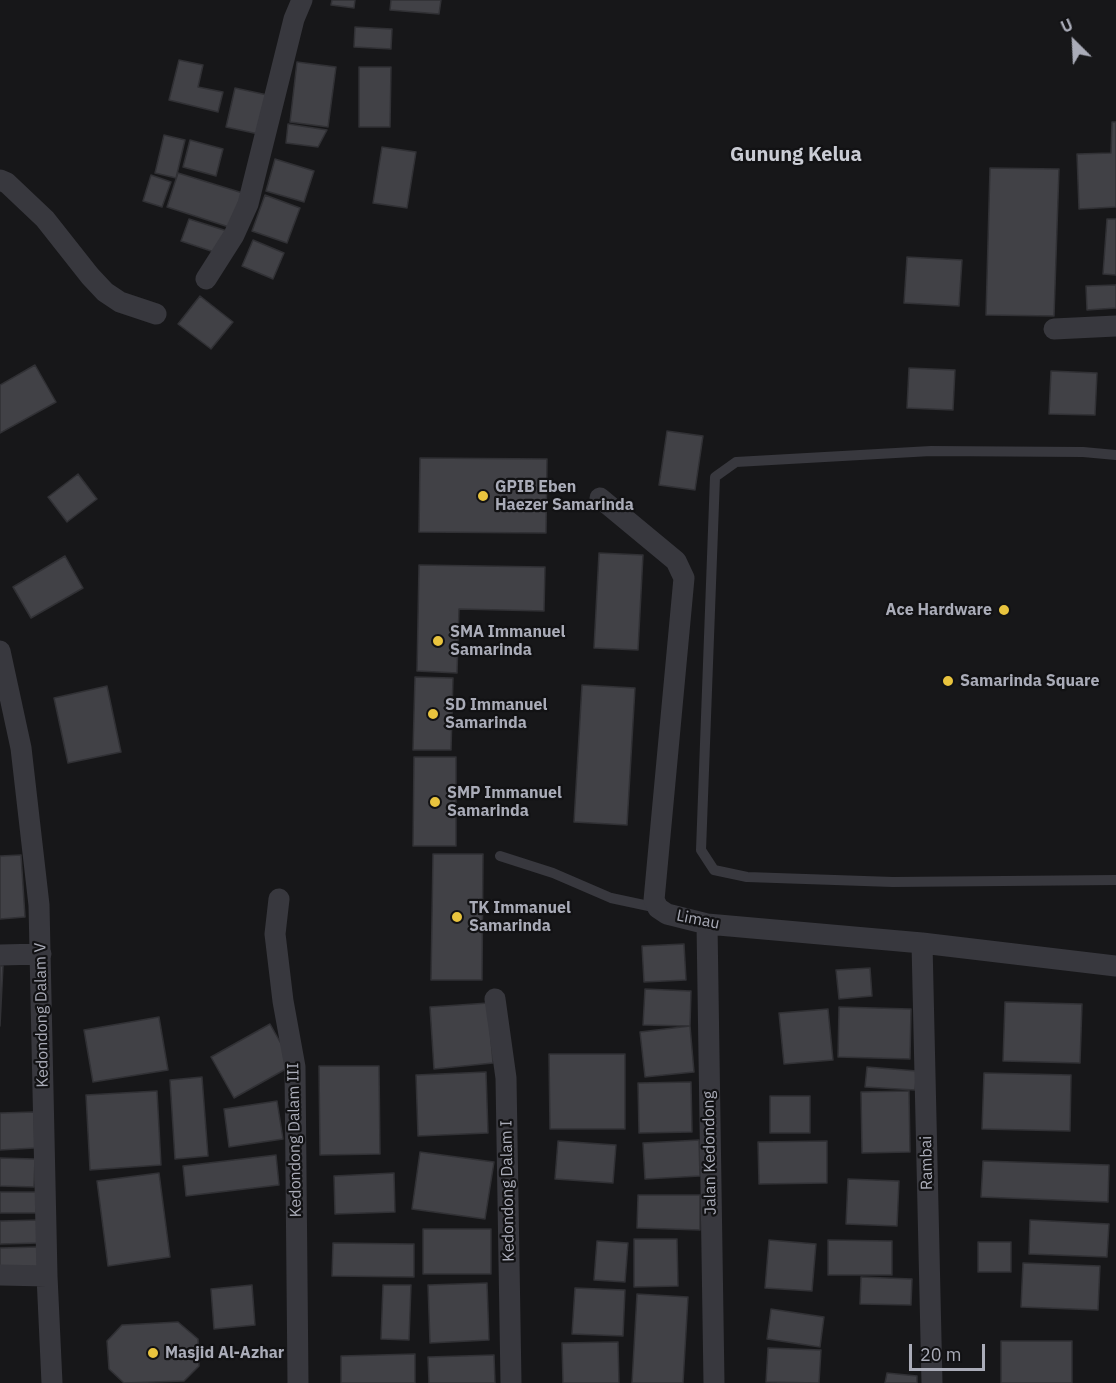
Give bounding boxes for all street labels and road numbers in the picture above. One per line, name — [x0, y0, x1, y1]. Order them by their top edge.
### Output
street label: Limau — [675, 906, 721, 934]
street label: Kedondong Dalam V — [31, 942, 53, 1088]
street label: Kedondong Dalam III — [284, 1063, 306, 1217]
street label: Jalan Kedondong — [699, 1091, 721, 1215]
street label: Kedondong Dalam I — [497, 1120, 519, 1262]
street label: Rambai — [917, 1136, 937, 1190]

